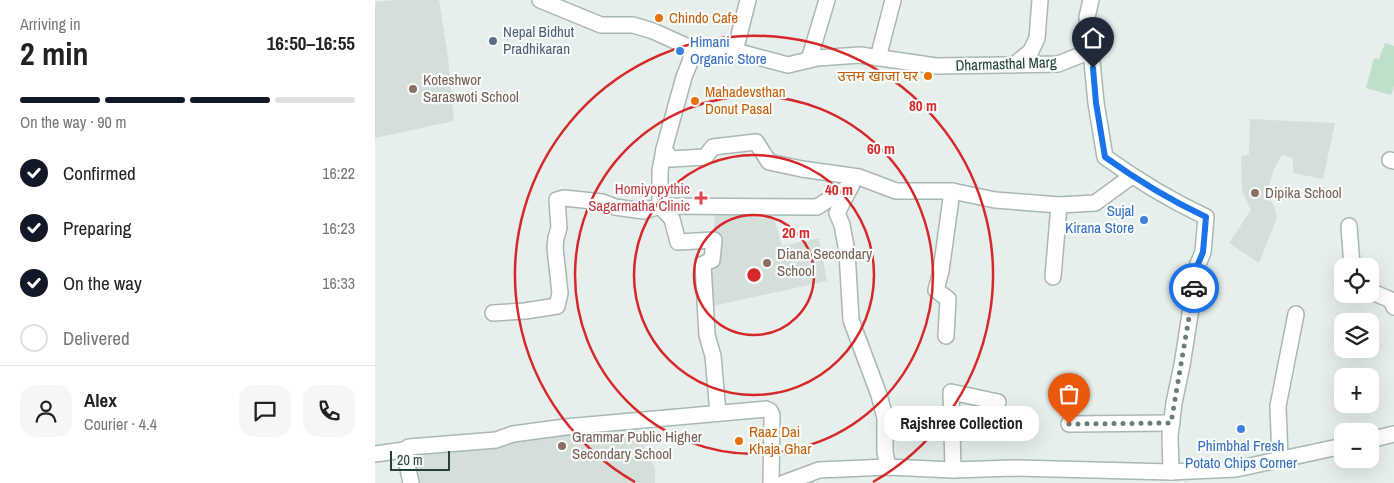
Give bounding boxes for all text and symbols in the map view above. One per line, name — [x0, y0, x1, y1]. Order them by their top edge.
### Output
place label: Chindo Cafe — [669, 7, 738, 28]
marker: Chindo Cafe — [653, 12, 665, 24]
text: Arriving in — [20, 13, 81, 35]
pin — [1072, 17, 1114, 68]
place label: Nepal Bidhut Pradhikaran — [503, 21, 575, 59]
icon: home — [1079, 24, 1107, 52]
text: 16:50–16:55 — [267, 30, 355, 56]
place label: Himani Organic Store — [690, 31, 767, 69]
text: 2 min — [20, 32, 89, 75]
marker: Nepal Bidhut Pradhikaran — [487, 35, 499, 47]
marker: Himani Organic Store — [674, 45, 686, 57]
street label: Dharmasthal Marg — [955, 51, 1057, 76]
place label: उत्तम खाजा घर — [837, 65, 919, 86]
place label: Koteshwor Saraswoti School — [423, 69, 519, 107]
marker: उत्तम खाजा घर — [922, 70, 934, 82]
place label: Mahadevsthan Donut Pasal — [705, 81, 786, 119]
marker: Koteshwor Saraswoti School — [407, 83, 419, 95]
marker: Mahadevsthan Donut Pasal — [689, 95, 701, 107]
text: 80 m — [909, 95, 937, 116]
text: On the way · 90 m — [20, 111, 126, 133]
text: 60 m — [867, 138, 895, 159]
icon: check — [20, 159, 48, 187]
text: Confirmed — [63, 160, 136, 186]
text: 16:22 — [322, 162, 355, 184]
place label: Homiyopythic Sagarmatha Clinic — [588, 178, 690, 216]
text: 40 m — [825, 179, 853, 200]
place label: Dipika School — [1265, 182, 1342, 203]
marker: Dipika School — [1249, 187, 1261, 199]
marker: Homiyopythic Sagarmatha Clinic — [694, 191, 708, 205]
place label: Sujal Kirana Store — [1065, 200, 1134, 238]
icon: check — [20, 214, 48, 242]
marker: Sujal Kirana Store — [1138, 214, 1150, 226]
text: Preparing — [63, 215, 131, 241]
text: 16:23 — [322, 217, 355, 239]
text: 20 m — [782, 222, 810, 243]
place label: Diana Secondary School — [777, 243, 873, 281]
marker: Diana Secondary School — [761, 257, 773, 269]
map controls — [1334, 258, 1379, 468]
button: locate — [1334, 258, 1379, 303]
courier — [1169, 263, 1219, 313]
centre of rings — [745, 266, 763, 284]
icon: check — [20, 269, 48, 297]
text: On the way — [63, 270, 142, 296]
text: 16:33 — [322, 272, 355, 294]
icon: car — [1180, 274, 1208, 302]
button: layers — [1334, 313, 1379, 358]
text: Delivered — [63, 325, 130, 351]
button: + — [1334, 368, 1379, 413]
pin — [1048, 373, 1090, 424]
icon: bag — [1055, 380, 1083, 408]
button: person — [20, 385, 72, 437]
button: chat — [239, 385, 291, 437]
button: phone — [303, 385, 355, 437]
text: Alex — [84, 387, 117, 413]
callout: Rajshree Collection — [884, 406, 1039, 442]
text: Rajshree Collection — [900, 412, 1023, 434]
text: Courier · 4.4 — [84, 413, 157, 435]
place label: Raaz Dai Khaja Ghar — [749, 421, 811, 459]
marker: Phimbhal Fresh Potato Chips Corner — [1235, 423, 1247, 435]
button: − — [1334, 423, 1379, 468]
place label: Grammar Public Higher Secondary School — [572, 426, 702, 464]
marker: Raaz Dai Khaja Ghar — [733, 435, 745, 447]
place label: Phimbhal Fresh Potato Chips Corner — [1185, 435, 1297, 473]
marker: Grammar Public Higher Secondary School — [556, 440, 568, 452]
scale bar — [390, 448, 450, 471]
text: 20 m — [397, 451, 423, 469]

